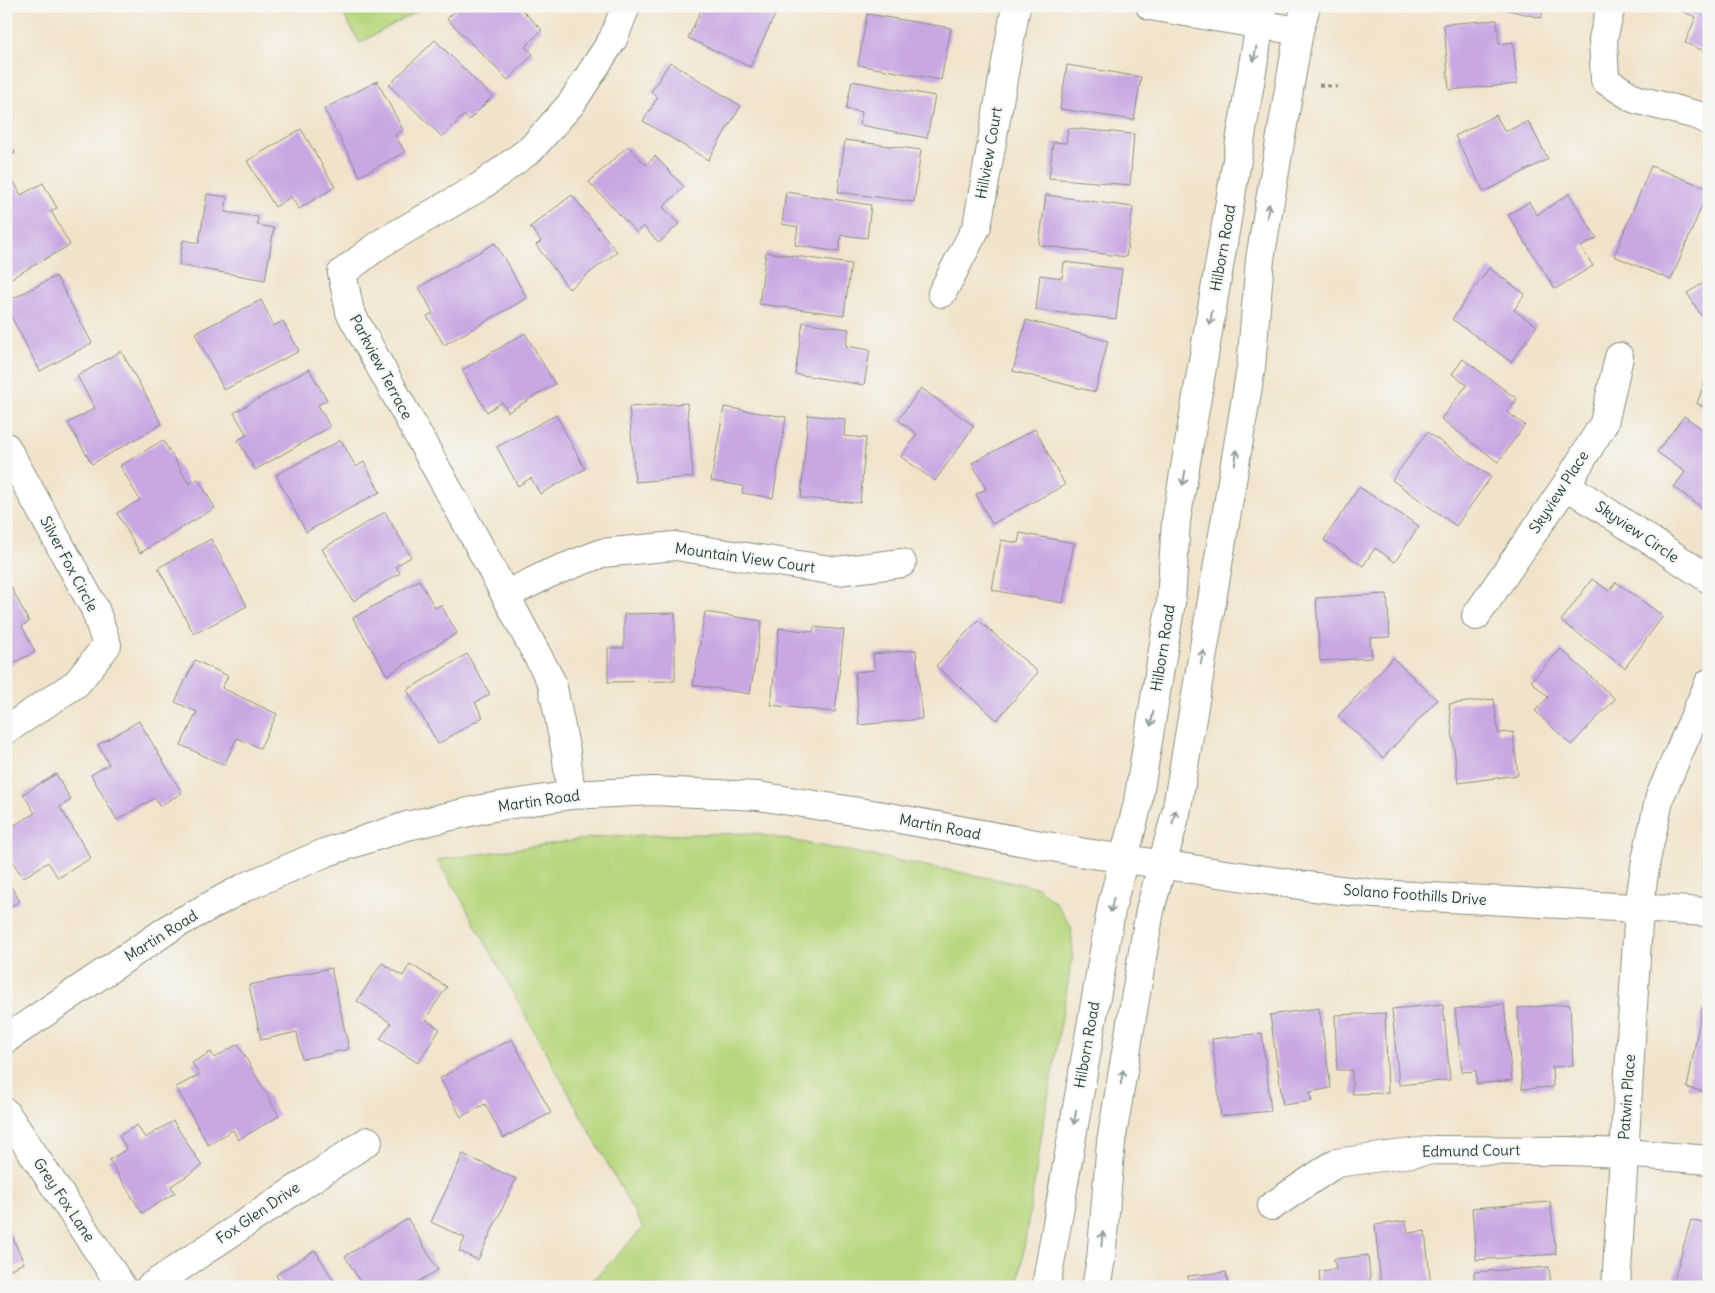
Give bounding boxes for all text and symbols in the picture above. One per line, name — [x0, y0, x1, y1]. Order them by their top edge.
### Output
one-way arrow — [1250, 46, 1260, 62]
street label: Hillview Court — [971, 105, 1006, 200]
street label: Hilborn Road — [1206, 203, 1240, 293]
one-way arrow — [1264, 203, 1274, 219]
one-way arrow — [1205, 310, 1215, 326]
street label: Parkview Terrace — [346, 311, 417, 422]
street label: Skyview Place — [1525, 447, 1592, 537]
one-way arrow — [1232, 449, 1242, 465]
one-way arrow — [1178, 470, 1188, 486]
street label: Skyview Circle — [1592, 497, 1683, 567]
street label: Silver Fox Circle — [36, 513, 103, 615]
street label: Mountain View Court — [674, 538, 816, 577]
street label: Hilborn Road — [1146, 603, 1179, 693]
one-way arrow — [1198, 649, 1208, 665]
one-way arrow — [1146, 711, 1156, 727]
street label: Martin Road — [497, 785, 581, 816]
street label: Martin Road — [898, 809, 983, 844]
one-way arrow — [1170, 809, 1179, 825]
street label: Solano Foothills Drive — [1343, 880, 1487, 909]
one-way arrow — [1107, 897, 1116, 913]
street label: Martin Road — [121, 906, 201, 966]
street label: Hilborn Road — [1070, 1000, 1104, 1090]
street label: Patwin Place — [1614, 1053, 1639, 1141]
one-way arrow — [1117, 1069, 1127, 1085]
one-way arrow — [1069, 1109, 1079, 1125]
street label: Edmund Court — [1422, 1140, 1520, 1161]
street label: Grey Fox Lane — [29, 1154, 99, 1245]
street label: Fox Glen Drive — [212, 1178, 303, 1248]
one-way arrow — [1098, 1231, 1107, 1247]

